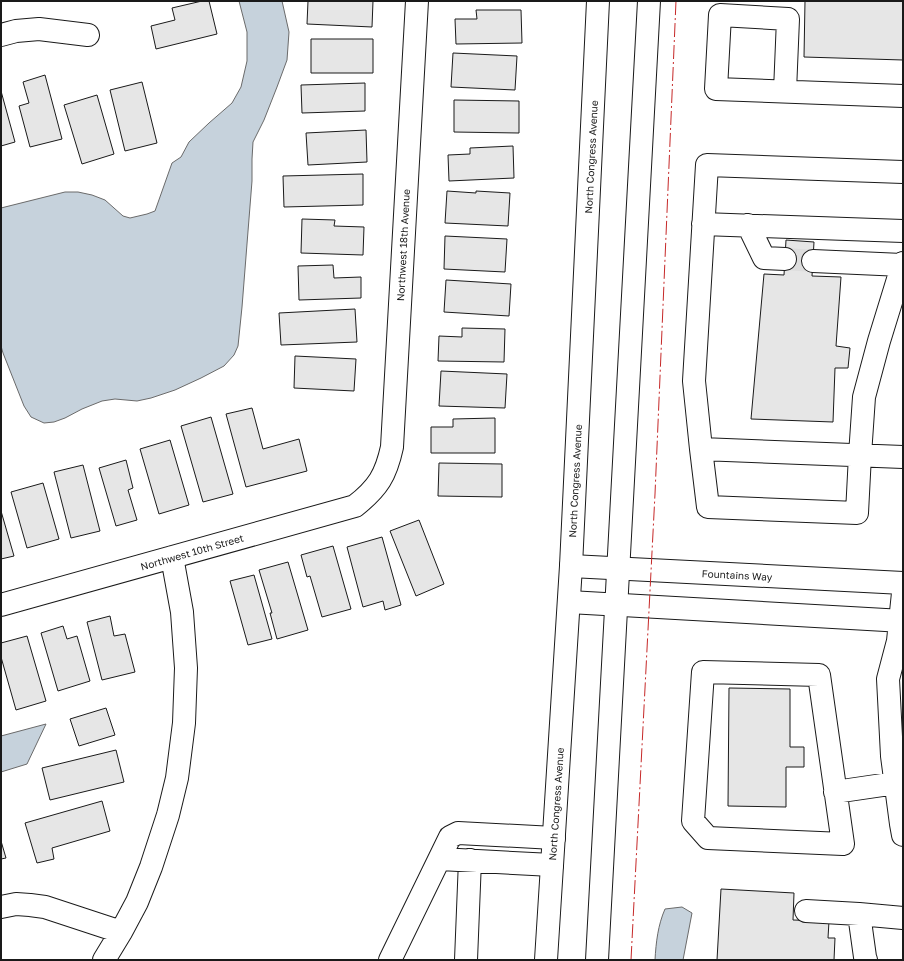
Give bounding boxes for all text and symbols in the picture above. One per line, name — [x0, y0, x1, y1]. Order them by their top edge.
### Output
street label: North Congress Avenue — [582, 100, 600, 214]
street label: Northwest 18th Avenue — [394, 188, 412, 301]
street label: North Congress Avenue — [566, 424, 584, 538]
street label: Northwest 10th Street — [139, 532, 245, 572]
street label: Fountains Way — [701, 567, 773, 583]
street label: North Congress Avenue — [546, 747, 566, 861]

